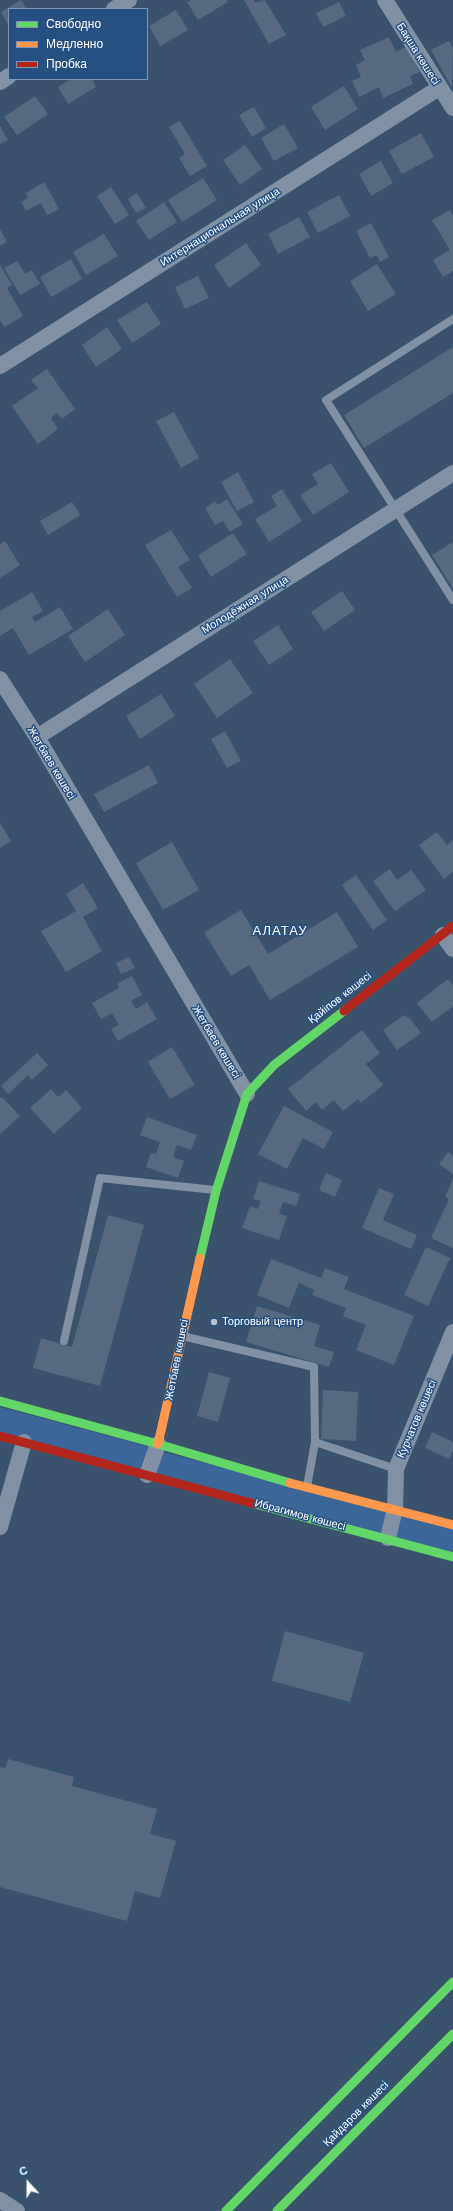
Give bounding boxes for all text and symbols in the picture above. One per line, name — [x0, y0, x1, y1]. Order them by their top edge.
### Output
legend — [8, 8, 148, 80]
text: Свободно — [46, 17, 101, 31]
street label: Бақша көшесі — [394, 21, 442, 87]
text: Медленно — [46, 37, 103, 51]
text: Пробка — [46, 57, 87, 71]
street label: Интернациональная улица — [158, 185, 282, 269]
street label: Молодёжная улица — [199, 573, 291, 637]
street label: Жетбаев көшесі — [24, 724, 78, 802]
district label: АЛАТАУ — [252, 923, 308, 939]
street label: Қайіпов көшесі — [306, 969, 374, 1027]
street label: Жетбаев көшесі — [189, 1003, 243, 1081]
place label: Торговый центр — [222, 1315, 303, 1329]
marker: Торговый центр — [209, 1317, 219, 1327]
street label: Жетбаев көшесі — [163, 1318, 191, 1402]
street label: Курчатов көшесі — [395, 1378, 439, 1460]
street label: Ибрагимов көшесі — [253, 1497, 347, 1533]
street label: Қайдаров көшесі — [321, 2079, 391, 2149]
north arrow — [8, 2163, 48, 2203]
text: С — [17, 2164, 30, 2179]

